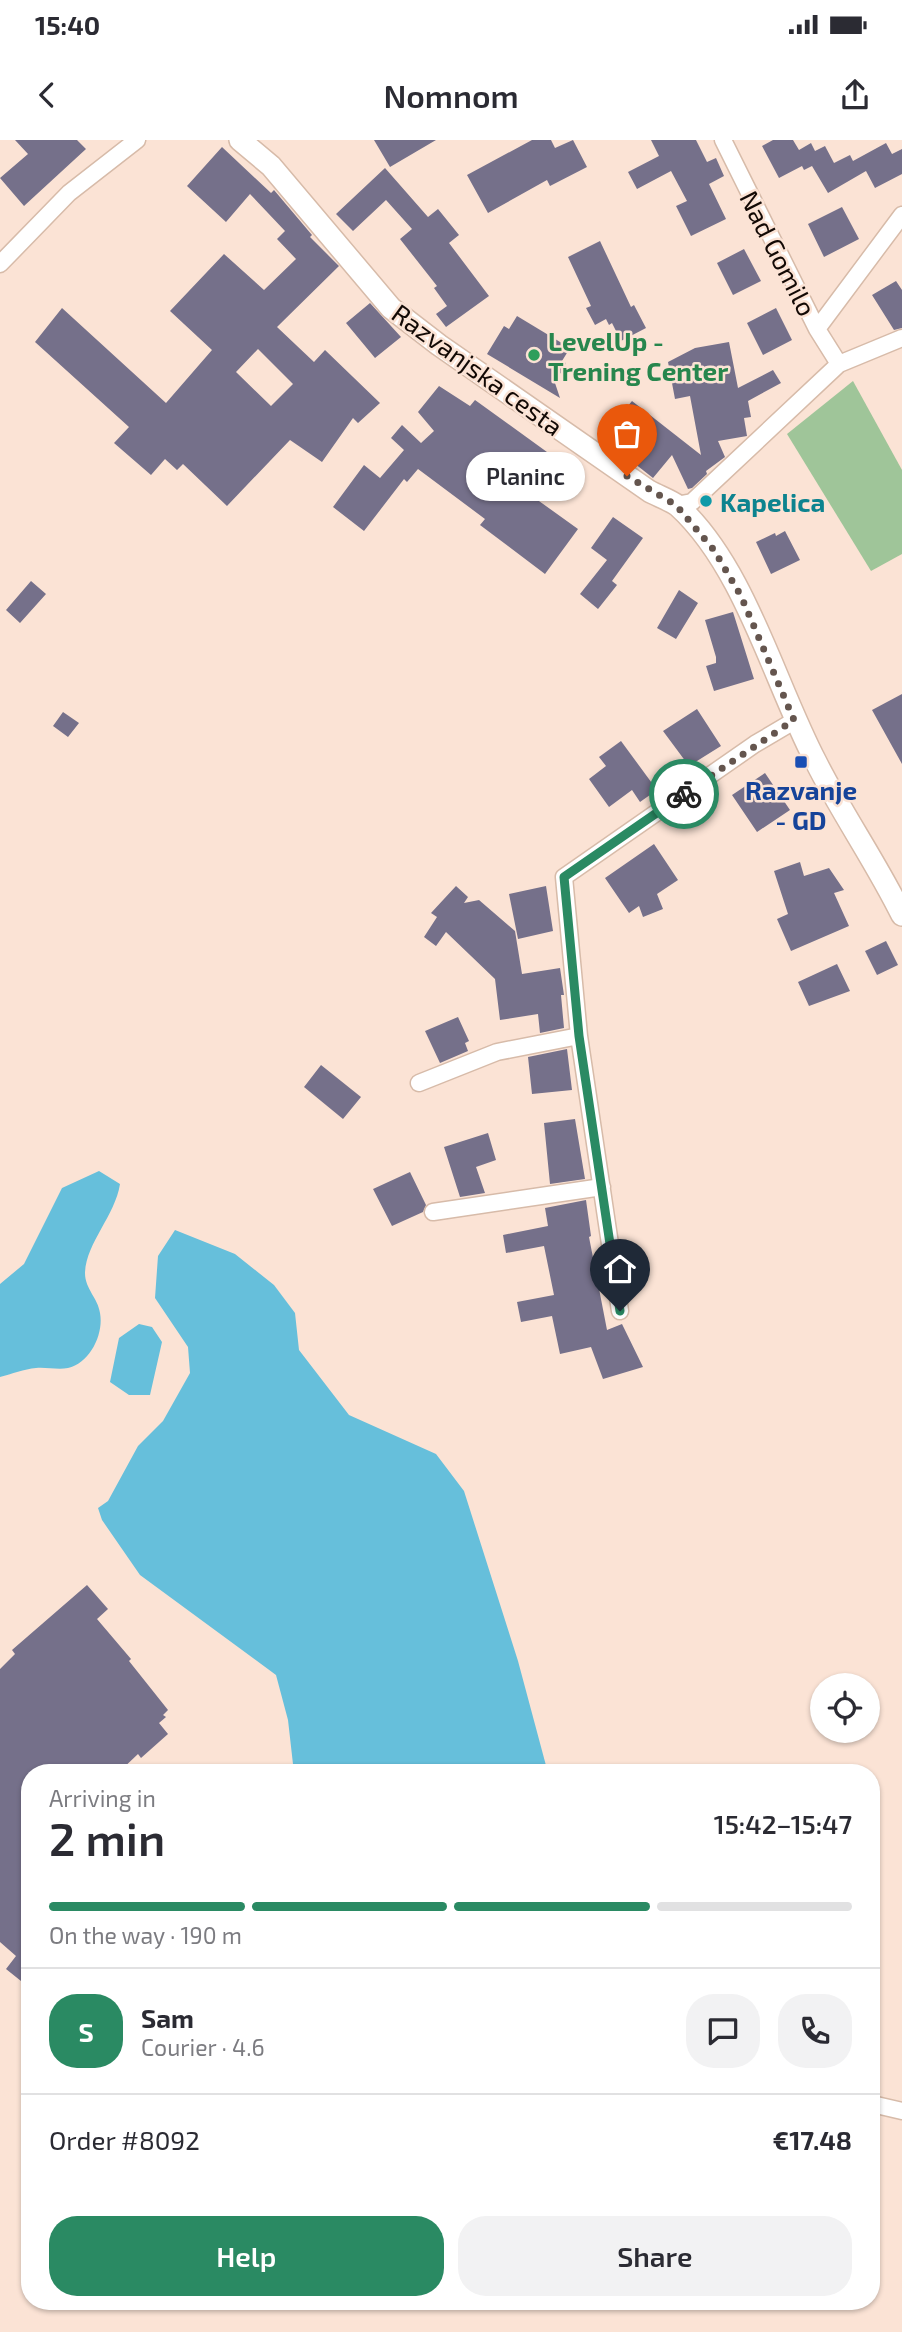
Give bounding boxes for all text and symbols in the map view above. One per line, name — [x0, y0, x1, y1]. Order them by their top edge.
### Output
text: 15:40 — [35, 9, 100, 40]
icon: back — [28, 76, 66, 114]
text: Nomnom — [383, 76, 519, 114]
icon: share — [836, 76, 874, 114]
street label: Nad Gomilo — [734, 185, 824, 321]
street label: Razvanjska cesta — [387, 297, 569, 441]
place label: LevelUp - Trening Center — [548, 325, 728, 386]
marker: LevelUp - Trening Center — [526, 347, 542, 363]
pin — [597, 404, 657, 476]
icon: bag — [608, 415, 646, 453]
callout: Planinc — [466, 452, 585, 500]
text: Planinc — [486, 462, 565, 490]
place label: Kapelica — [720, 486, 825, 517]
marker: Kapelica — [698, 493, 714, 509]
marker: Razvanje - GD — [793, 754, 809, 770]
courier — [649, 759, 719, 829]
place label: Razvanje - GD — [745, 774, 857, 835]
icon: bike — [665, 775, 703, 813]
pin — [590, 1239, 650, 1311]
icon: home — [601, 1250, 639, 1288]
map controls — [810, 1673, 880, 1743]
button: locate — [810, 1673, 880, 1743]
text: Arriving in — [49, 1784, 156, 1812]
text: 15:42–15:47 — [714, 1808, 852, 1839]
text: 2 min — [49, 1810, 165, 1865]
text: On the way · 190 m — [49, 1921, 242, 1949]
button: chat — [686, 1994, 760, 2068]
button: phone — [778, 1994, 852, 2068]
text: Sam — [141, 2002, 194, 2033]
text: S — [78, 2016, 94, 2047]
text: Courier · 4.6 — [141, 2033, 265, 2061]
text: Order #8092 — [49, 2124, 200, 2155]
text: €17.48 — [772, 2124, 852, 2155]
button: Help — [49, 2216, 444, 2296]
button: Share — [458, 2216, 852, 2296]

